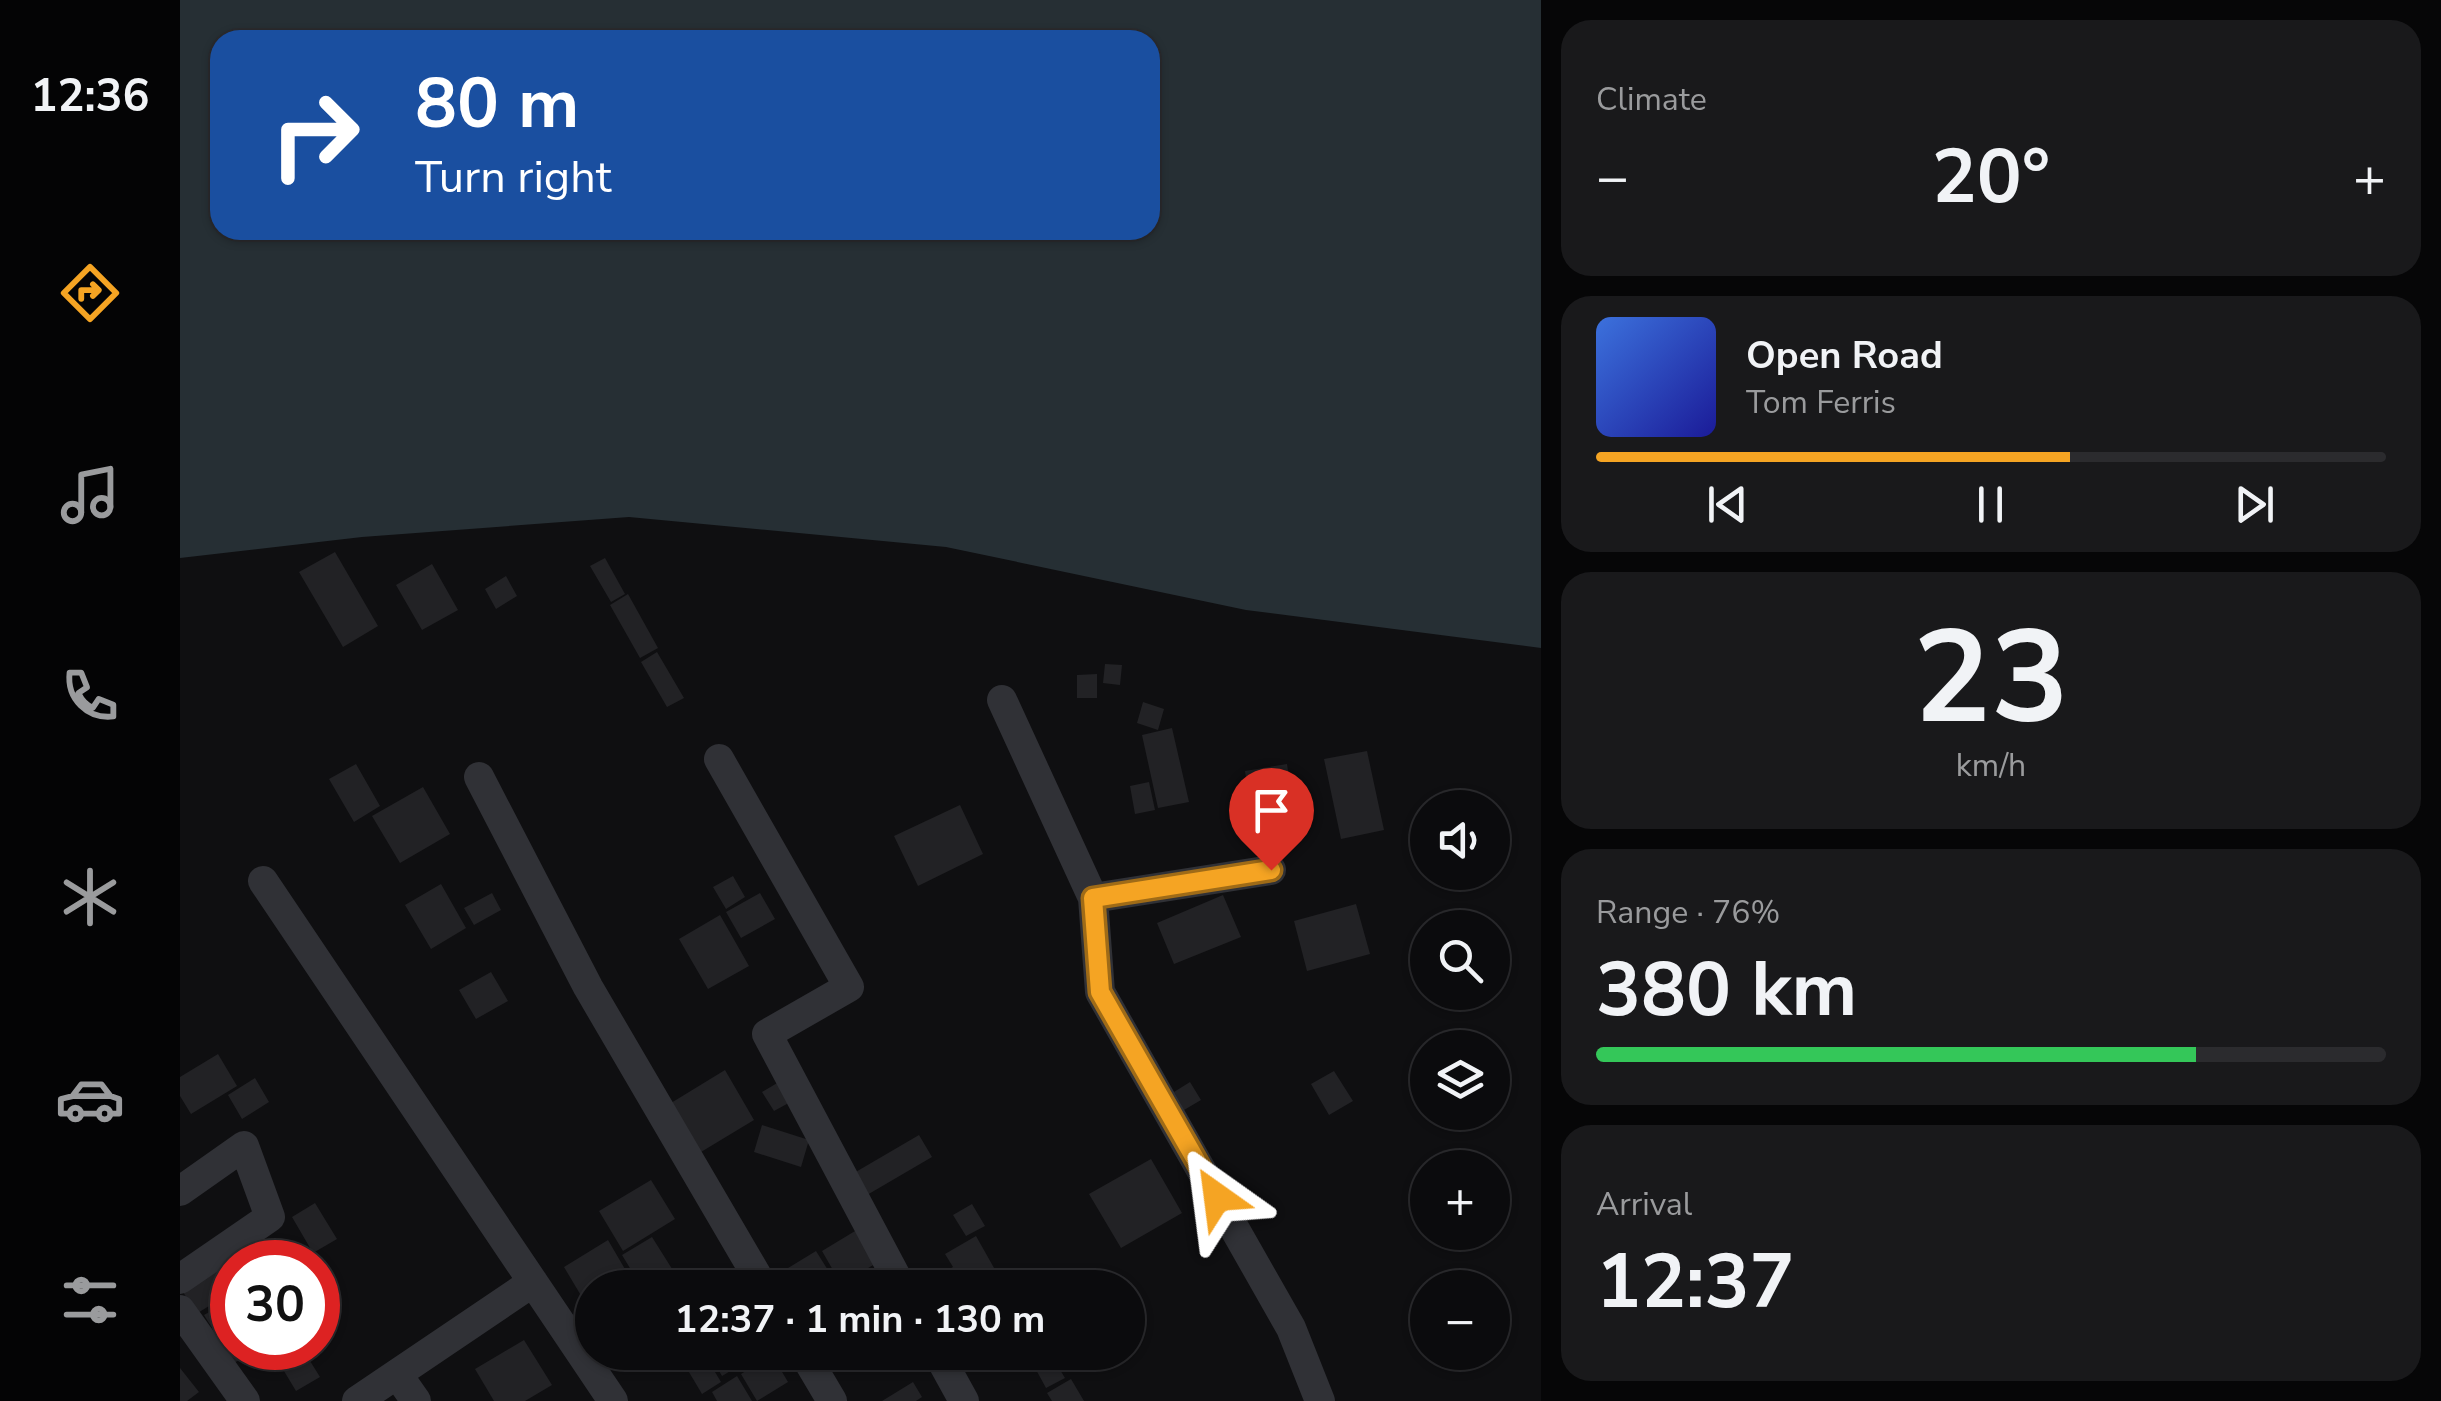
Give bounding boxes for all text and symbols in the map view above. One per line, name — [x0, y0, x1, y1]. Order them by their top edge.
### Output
text: 80 m — [415, 56, 579, 152]
text: 12:36 — [30, 66, 150, 127]
icon: right — [250, 70, 380, 200]
text: Climate — [1596, 78, 1707, 121]
text: 20° — [1932, 126, 2050, 228]
text: − — [1596, 140, 1629, 215]
text: + — [2353, 140, 2386, 215]
text: Turn right — [415, 147, 612, 208]
icon: directions — [55, 258, 125, 328]
text: Open Road — [1746, 330, 1943, 381]
text: Tom Ferris — [1746, 381, 1896, 424]
icon: music — [55, 460, 125, 530]
icon: previous — [1700, 477, 1755, 532]
icon: pause — [1963, 477, 2018, 532]
icon: next — [2227, 477, 2282, 532]
text: 23 — [1913, 590, 2069, 767]
icon: phone — [55, 661, 125, 731]
text: km/h — [1956, 744, 2026, 787]
pin — [1229, 768, 1314, 871]
icon: arrive — [1244, 783, 1299, 838]
map controls — [1410, 790, 1510, 1370]
button: sound — [1410, 790, 1510, 890]
icon: climate — [55, 862, 125, 932]
text: Range · 76% — [1596, 891, 1780, 934]
button: search — [1410, 910, 1510, 1010]
text: 380 km — [1596, 939, 1857, 1041]
button: layers — [1410, 1030, 1510, 1130]
icon: car — [55, 1064, 125, 1134]
position arrow — [1165, 1145, 1269, 1249]
button: + — [1410, 1150, 1510, 1250]
text: Arrival — [1596, 1183, 1692, 1226]
text: 12:37 — [1596, 1231, 1795, 1333]
speed limit sign: 30 — [210, 1240, 340, 1370]
icon: filters — [55, 1265, 125, 1335]
button: − — [1410, 1270, 1510, 1370]
text: 12:37 · 1 min · 130 m — [675, 1294, 1045, 1345]

